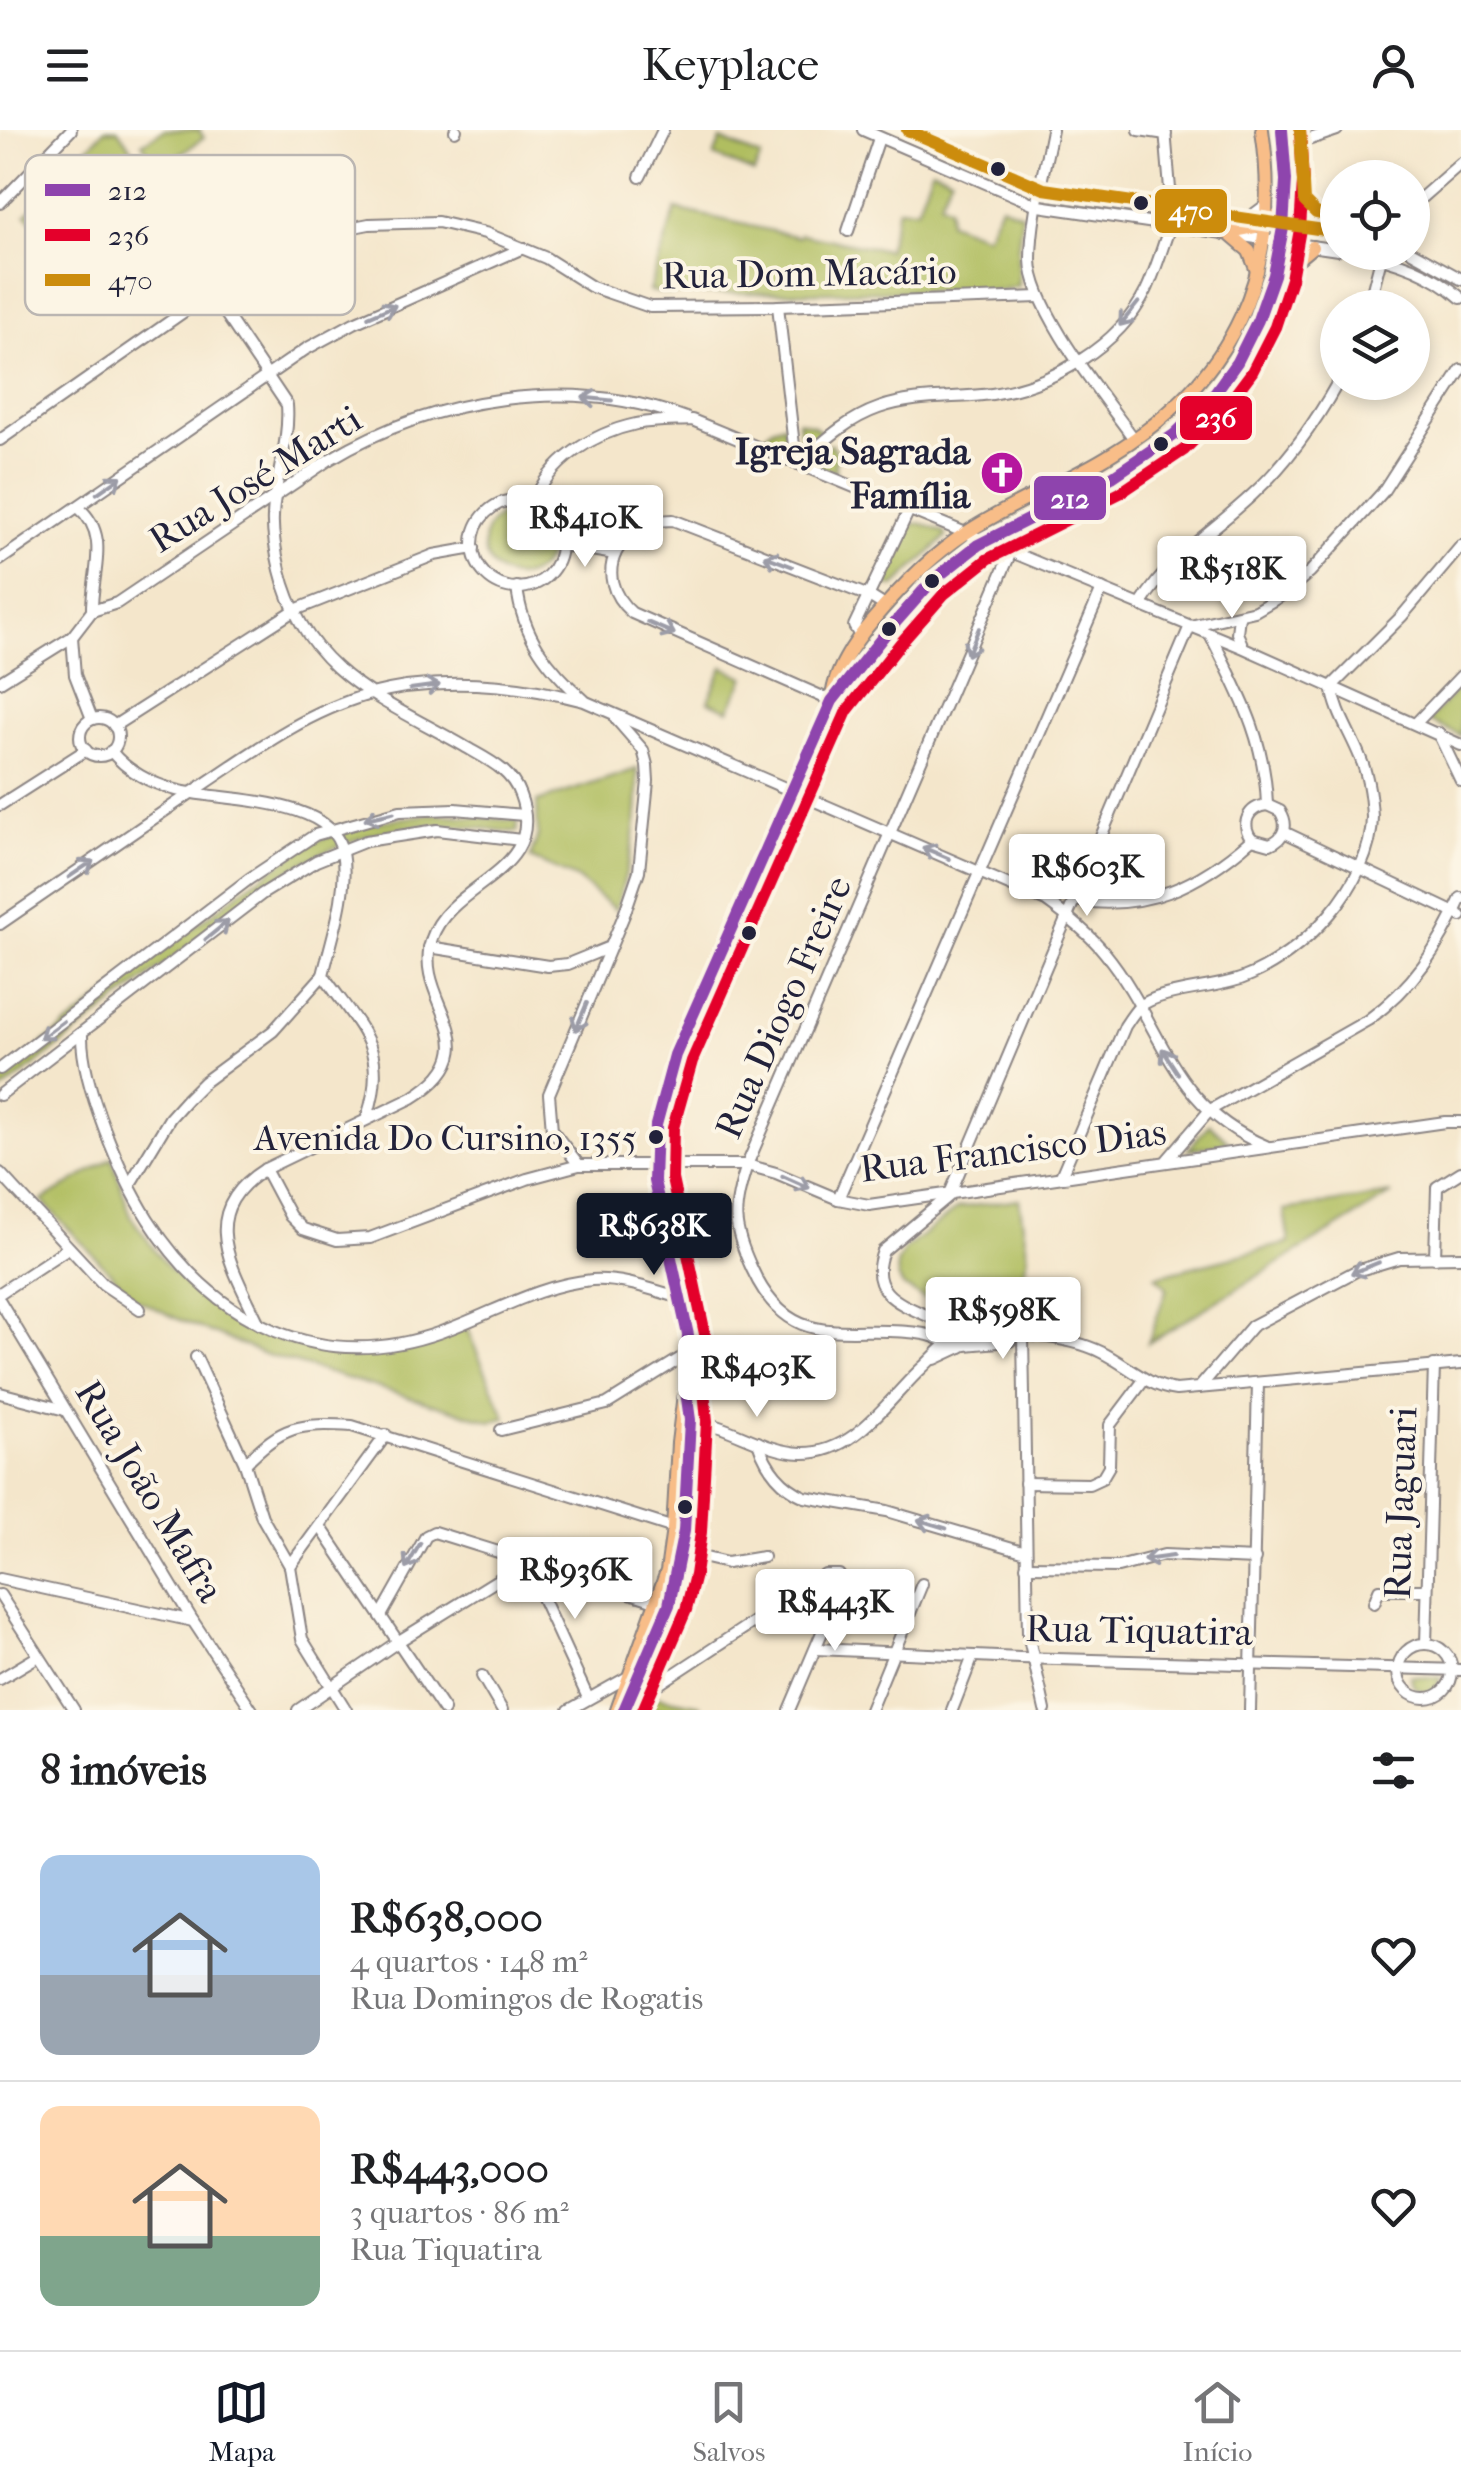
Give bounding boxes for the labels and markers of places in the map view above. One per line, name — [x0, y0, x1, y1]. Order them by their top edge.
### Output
unlabelled marker — [988, 159, 1008, 179]
unlabelled marker — [1131, 193, 1151, 213]
place label: Igreja Sagrada Família — [735, 429, 971, 518]
unlabelled marker — [1151, 434, 1171, 454]
church icon: Igreja Sagrada Família — [979, 450, 1025, 496]
pin: R$410K — [504, 485, 666, 570]
pin: R$518K — [1151, 536, 1313, 621]
unlabelled marker — [922, 571, 942, 591]
unlabelled marker — [879, 619, 899, 639]
pin: R$603K — [1006, 834, 1168, 919]
unlabelled marker — [739, 923, 759, 943]
place label: Avenida Do Cursino, 1355 — [252, 1117, 637, 1159]
marker: Avenida Do Cursino, 1355 — [646, 1127, 666, 1147]
pin: R$638K — [573, 1193, 735, 1278]
pin: R$598K — [922, 1277, 1084, 1362]
pin: R$403K — [676, 1335, 838, 1420]
unlabelled marker — [675, 1497, 695, 1517]
pin: R$936K — [494, 1537, 656, 1622]
pin: R$443K — [754, 1569, 916, 1654]

